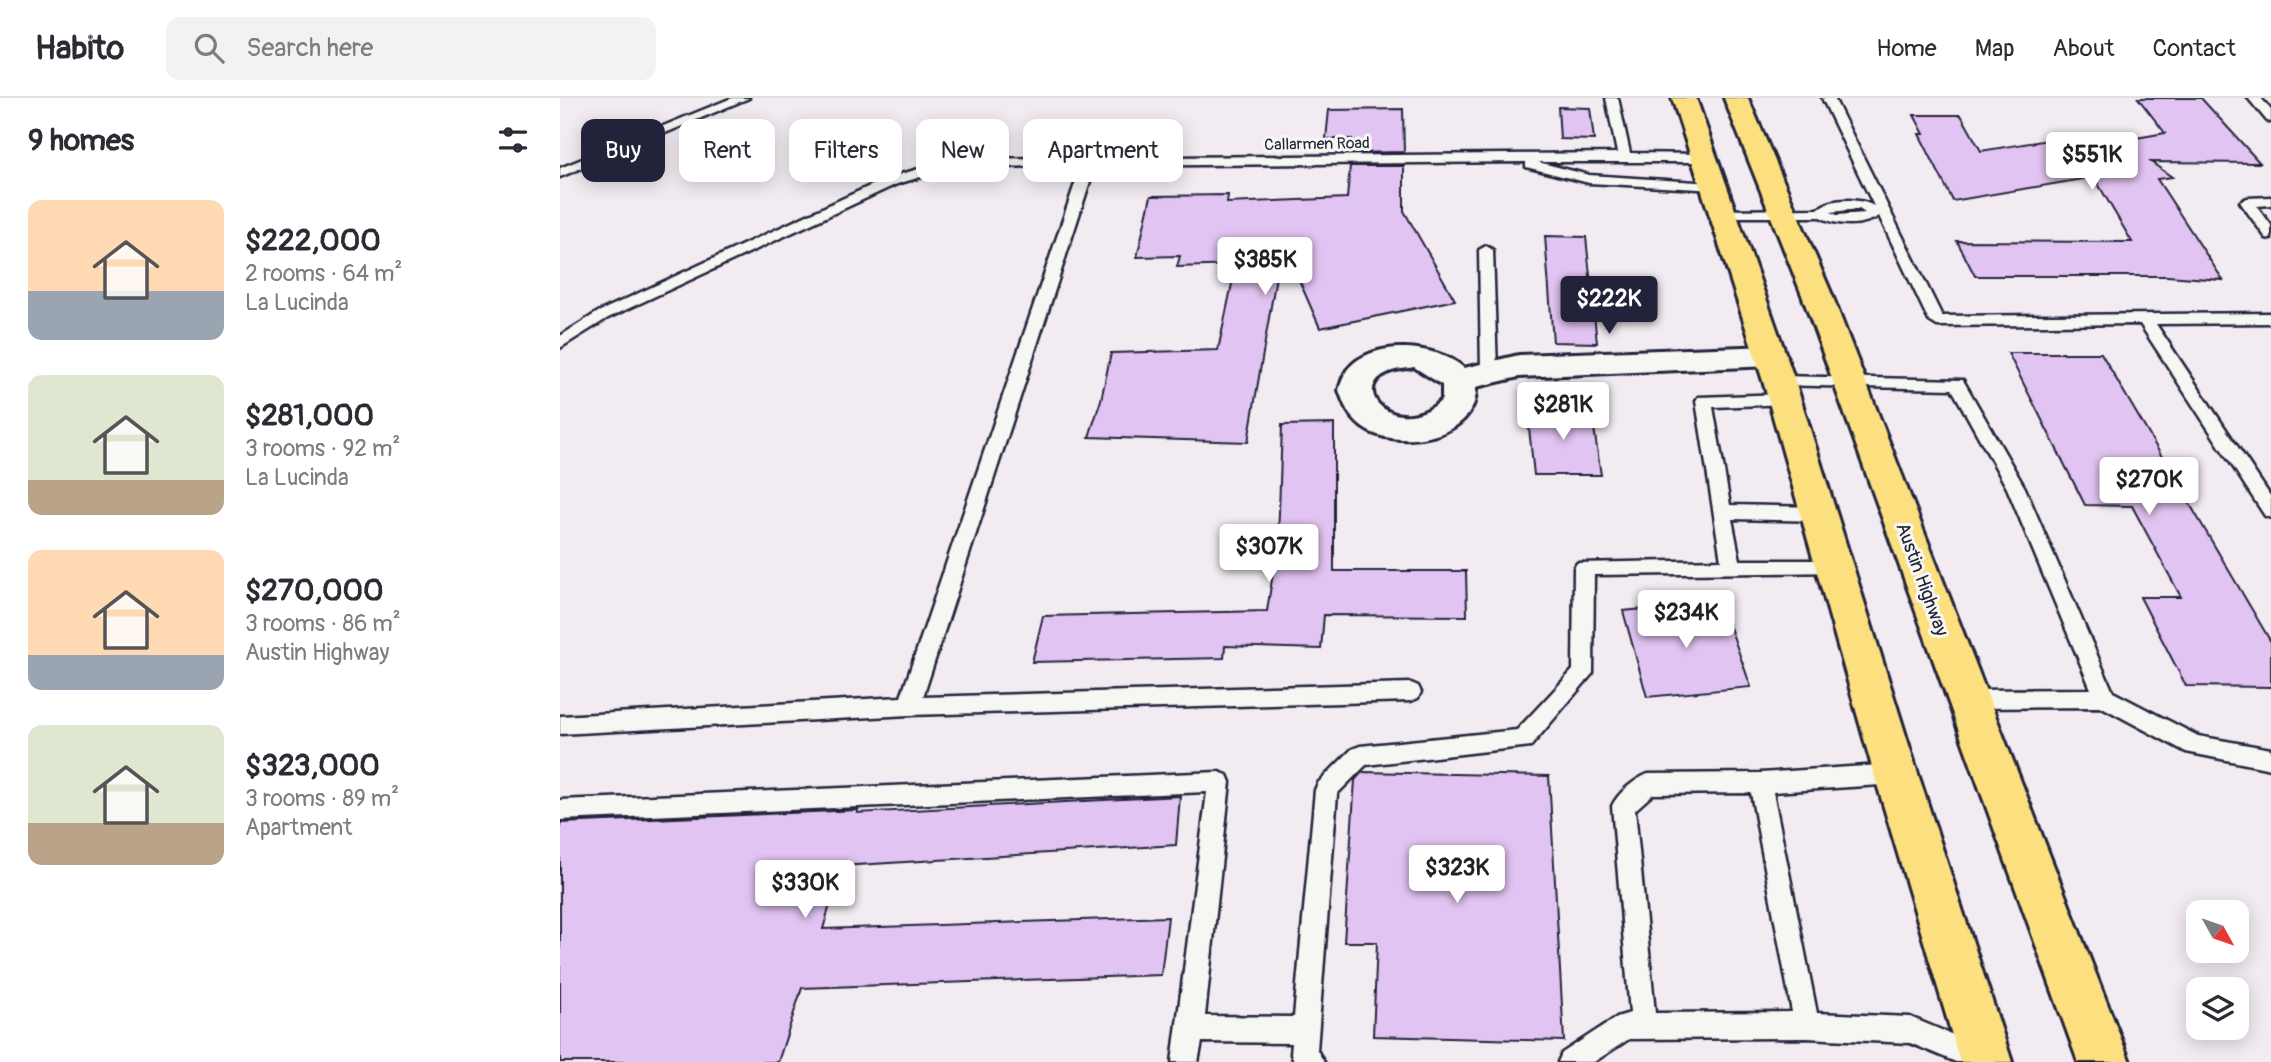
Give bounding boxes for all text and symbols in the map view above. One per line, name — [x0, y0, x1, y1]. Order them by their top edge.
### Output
search box — [166, 17, 656, 80]
text: Habito — [35, 28, 124, 69]
icon: search — [190, 29, 228, 67]
text: Search here — [246, 32, 373, 64]
text: Home — [1876, 34, 1937, 63]
text: Map — [1975, 34, 2015, 63]
text: About — [2053, 34, 2115, 63]
text: Contact — [2153, 34, 2236, 63]
chip: Buy — [581, 119, 665, 182]
chip: Rent — [679, 119, 775, 182]
chip: Filters — [789, 119, 902, 182]
chip: New — [916, 119, 1009, 182]
chip: Apartment — [1023, 119, 1183, 182]
icon: filters — [494, 121, 532, 159]
text: 9 homes — [28, 122, 134, 159]
pin: $551K — [2043, 132, 2141, 192]
street label: Callarmen Road — [1264, 133, 1370, 155]
text: $551K — [2062, 140, 2122, 169]
text: $222,000 — [245, 222, 381, 259]
icon: home — [84, 228, 168, 312]
pin: $385K — [1216, 238, 1314, 297]
text: $385K — [1233, 245, 1297, 274]
text: 2 rooms · 64 m² — [245, 259, 402, 288]
pin: $222K — [1560, 276, 1658, 336]
text: $222K — [1577, 284, 1641, 313]
text: La Lucinda — [245, 288, 349, 317]
pin: $281K — [1514, 382, 1612, 442]
text: $281K — [1533, 390, 1593, 419]
text: $281,000 — [245, 397, 374, 434]
icon: home — [84, 403, 168, 487]
text: 3 rooms · 92 m² — [245, 434, 400, 463]
pin: $270K — [2100, 458, 2198, 517]
text: La Lucinda — [245, 463, 349, 492]
text: $270K — [2115, 465, 2183, 494]
street label: Austin Highway — [1890, 519, 1954, 639]
pin: $307K — [1220, 524, 1318, 584]
text: $307K — [1235, 532, 1303, 561]
text: $270,000 — [245, 572, 383, 609]
icon: home — [84, 578, 168, 662]
pin: $234K — [1637, 590, 1735, 650]
text: $234K — [1654, 598, 1718, 627]
text: 3 rooms · 86 m² — [245, 609, 401, 638]
text: Austin Highway — [245, 638, 389, 667]
text: $323,000 — [245, 747, 380, 784]
icon: home — [84, 753, 168, 837]
text: 3 rooms · 89 m² — [245, 784, 399, 813]
text: Apartment — [245, 813, 352, 842]
pin: $323K — [1408, 846, 1506, 905]
text: $323K — [1425, 853, 1489, 882]
pin: $330K — [756, 860, 854, 920]
text: $330K — [771, 868, 839, 897]
north arrow — [2186, 900, 2249, 962]
map controls — [2186, 900, 2249, 1040]
button: layers — [2186, 977, 2249, 1040]

